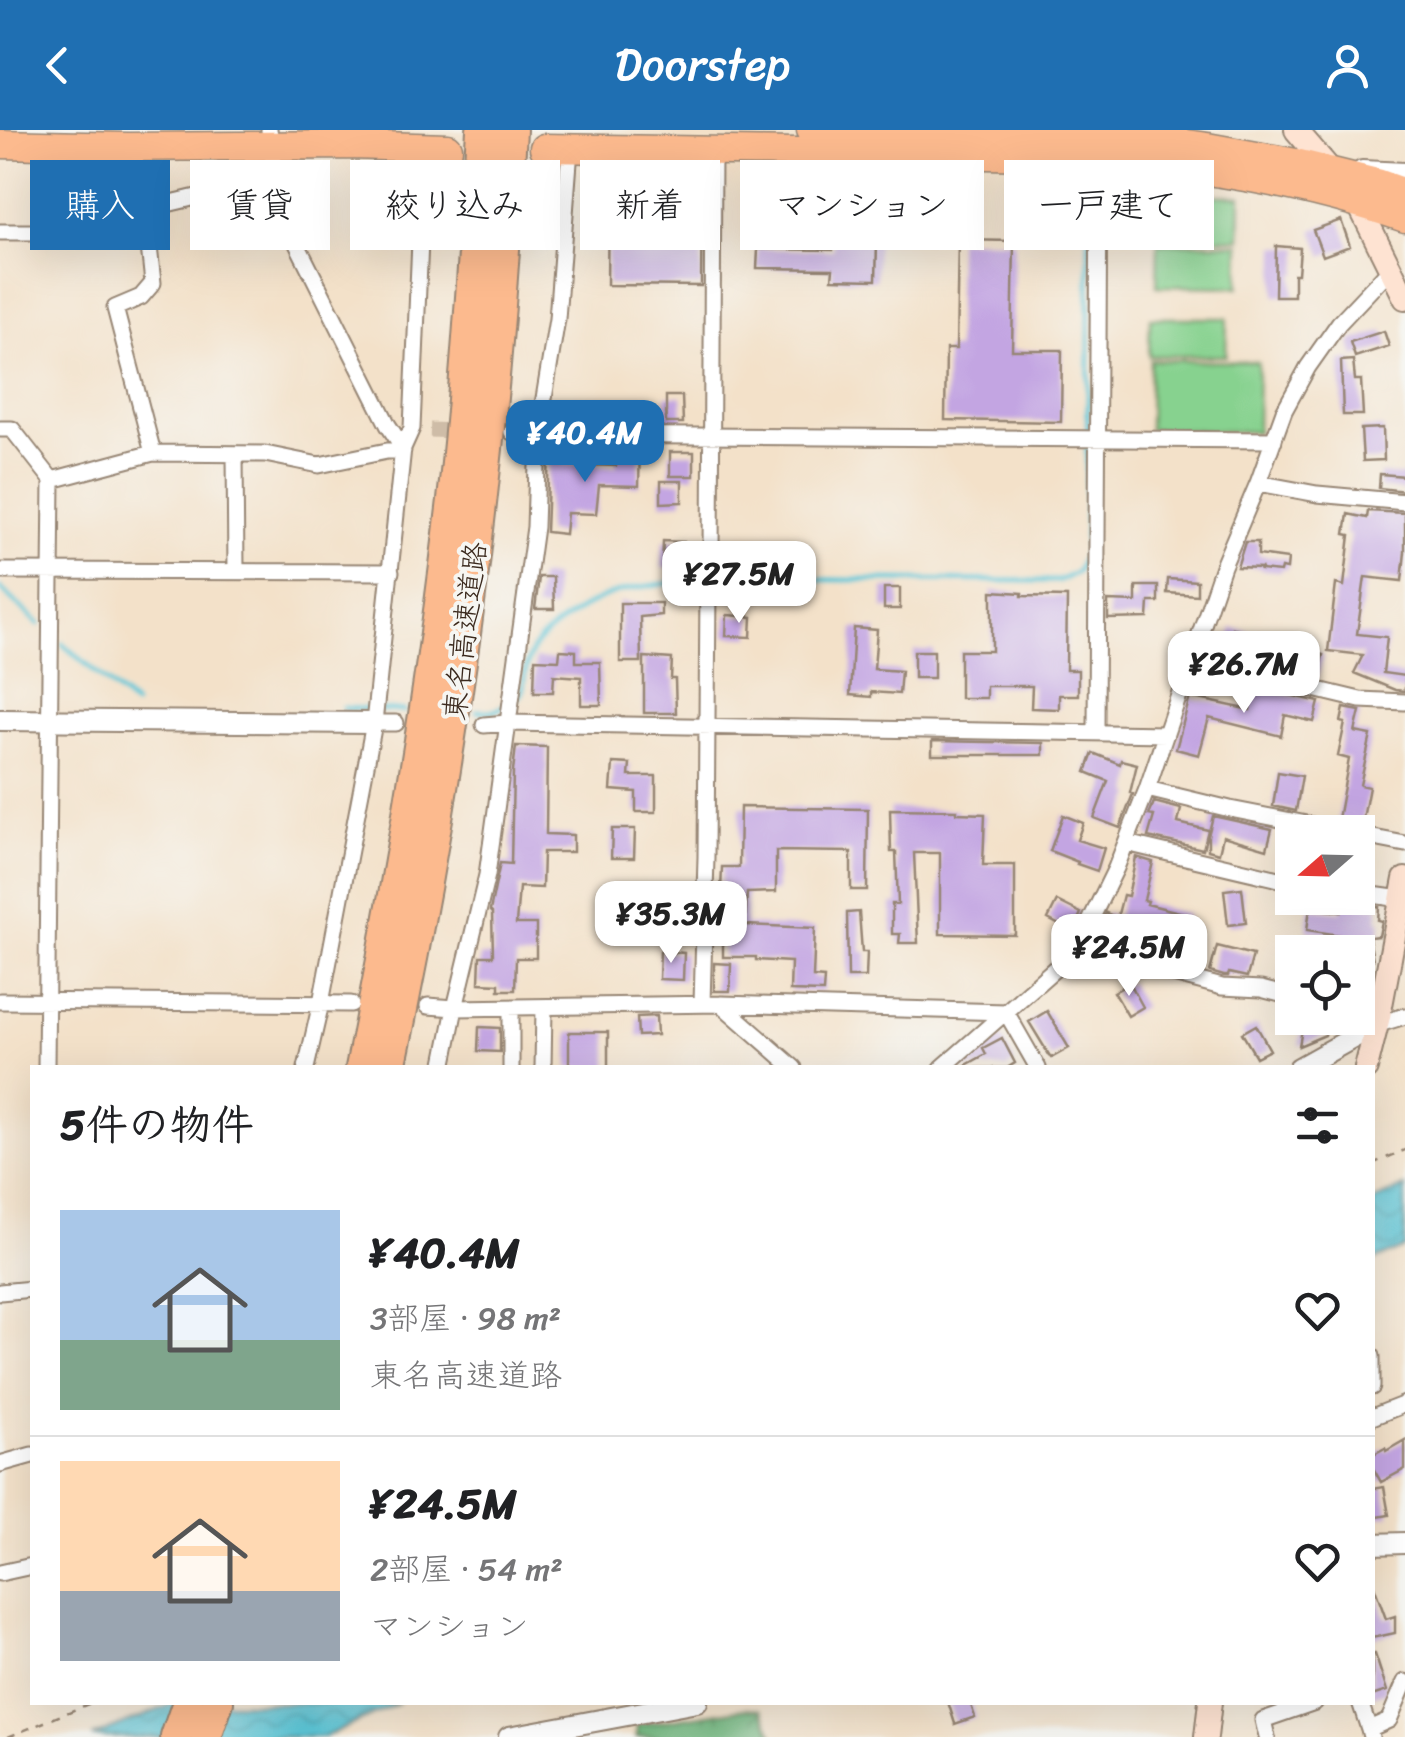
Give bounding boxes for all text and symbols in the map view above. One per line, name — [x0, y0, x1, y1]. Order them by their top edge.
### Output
text: Doorstep — [615, 25, 790, 105]
icon: back — [30, 38, 85, 93]
icon: person — [1320, 38, 1375, 93]
chip: 購入 — [30, 160, 170, 250]
chip: 賃貸 — [190, 160, 330, 250]
chip: 絞り込み — [350, 160, 560, 250]
chip: 新着 — [580, 160, 720, 250]
chip: マンション — [740, 160, 984, 250]
chip: 一戸建て — [1004, 160, 1214, 250]
pin: ¥40.4M — [504, 400, 666, 485]
text: ¥40.4M — [528, 404, 642, 461]
street label: 東名高速道路 — [427, 538, 503, 724]
pin: ¥27.5M — [658, 541, 820, 626]
text: ¥27.5M — [684, 545, 794, 602]
pin: ¥26.7M — [1163, 631, 1325, 716]
text: ¥26.7M — [1190, 635, 1298, 692]
north arrow — [1275, 815, 1375, 915]
map controls — [1275, 815, 1375, 1035]
pin: ¥35.3M — [590, 881, 752, 966]
text: ¥35.3M — [617, 885, 725, 942]
pin: ¥24.5M — [1048, 914, 1210, 999]
text: ¥24.5M — [1073, 918, 1185, 975]
button: locate — [1275, 935, 1375, 1035]
text: 5件の物件 — [60, 1088, 254, 1162]
icon: filters — [1290, 1098, 1345, 1153]
text: ¥40.4M — [370, 1216, 519, 1290]
icon: home — [140, 1250, 260, 1370]
icon: heart — [1290, 1283, 1345, 1338]
text: 3部屋 · 98 m² — [370, 1290, 561, 1347]
text: 東名高速道路 — [370, 1347, 562, 1404]
text: ¥24.5M — [370, 1467, 516, 1541]
icon: home — [140, 1501, 260, 1621]
icon: heart — [1290, 1534, 1345, 1589]
text: 2部屋 · 54 m² — [370, 1541, 563, 1598]
text: マンション — [370, 1598, 529, 1655]

